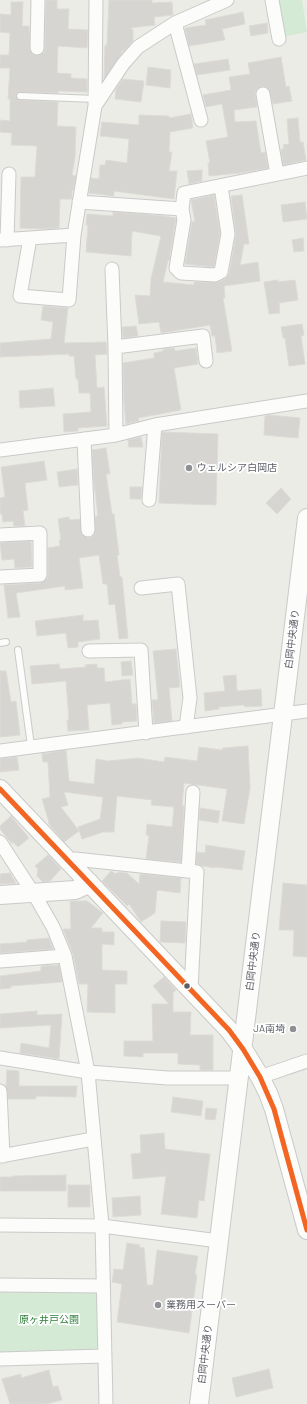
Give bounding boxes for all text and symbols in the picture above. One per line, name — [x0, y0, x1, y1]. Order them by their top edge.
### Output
place label: ウェルシア白岡店 — [197, 462, 277, 474]
marker: ウェルシア白岡店 — [184, 463, 194, 473]
street label: 白岡中央通り — [282, 608, 302, 670]
street label: 白岡中央通り — [243, 930, 263, 992]
unlabelled marker — [182, 981, 192, 991]
place label: JA南埼 — [253, 1023, 285, 1035]
marker: JA南埼 — [288, 1024, 298, 1034]
place label: 業務用スーパー — [166, 1299, 236, 1311]
marker: 業務用スーパー — [153, 1300, 163, 1310]
park label: 原ヶ井戸公園 — [19, 1314, 79, 1326]
street label: 白岡中央通り — [195, 1323, 215, 1385]

